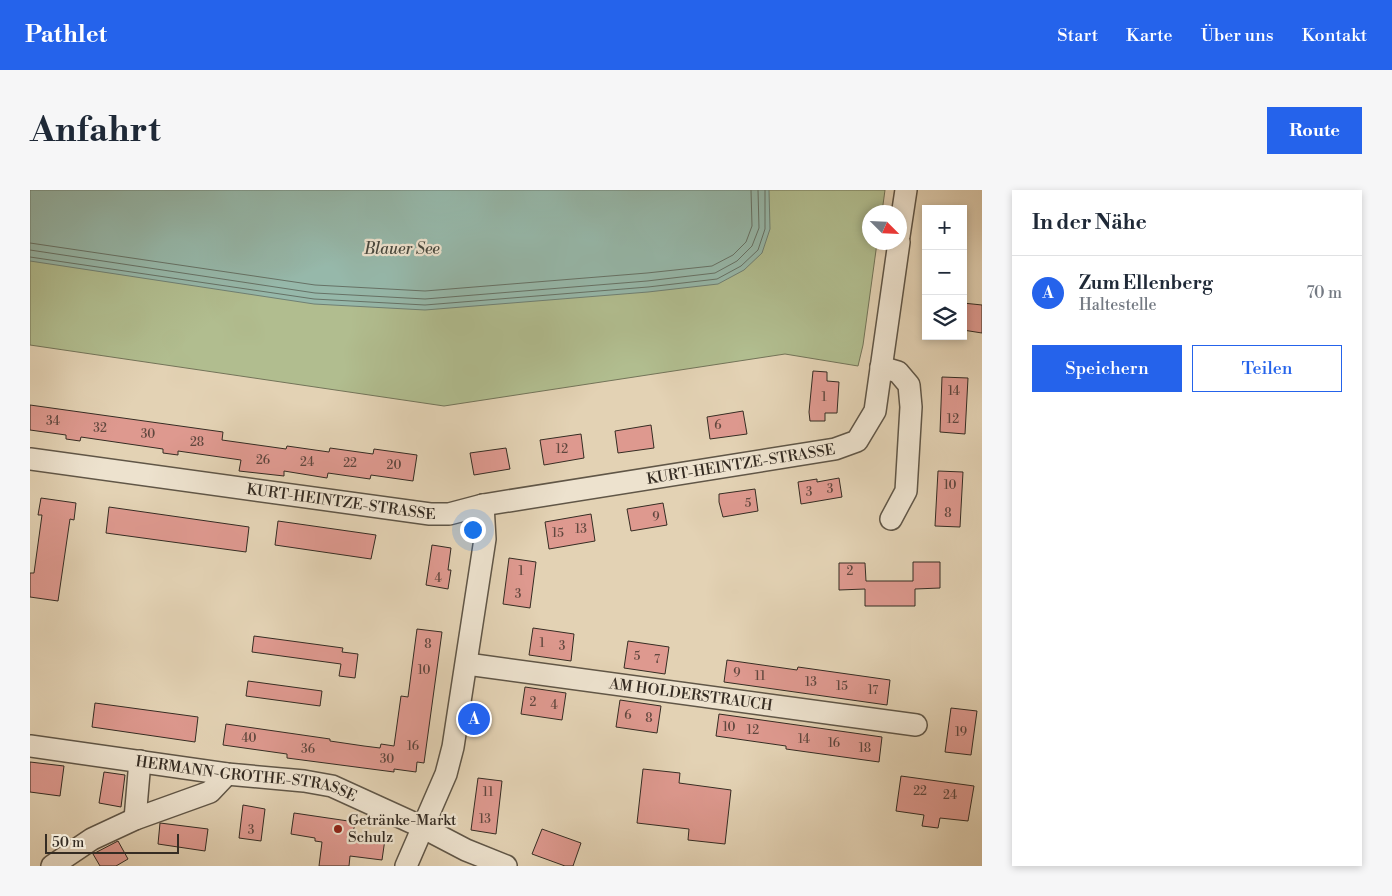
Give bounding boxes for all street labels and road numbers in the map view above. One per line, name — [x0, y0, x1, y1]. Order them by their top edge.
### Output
street label: KURT-HEINTZE-STRASSE — [645, 440, 837, 488]
street label: KURT-HEINTZE-STRASSE — [245, 479, 436, 524]
street label: AM HOLDERSTRAUCH — [607, 674, 774, 715]
street label: HERMANN-GROTHE-STRASSE — [134, 752, 360, 806]

